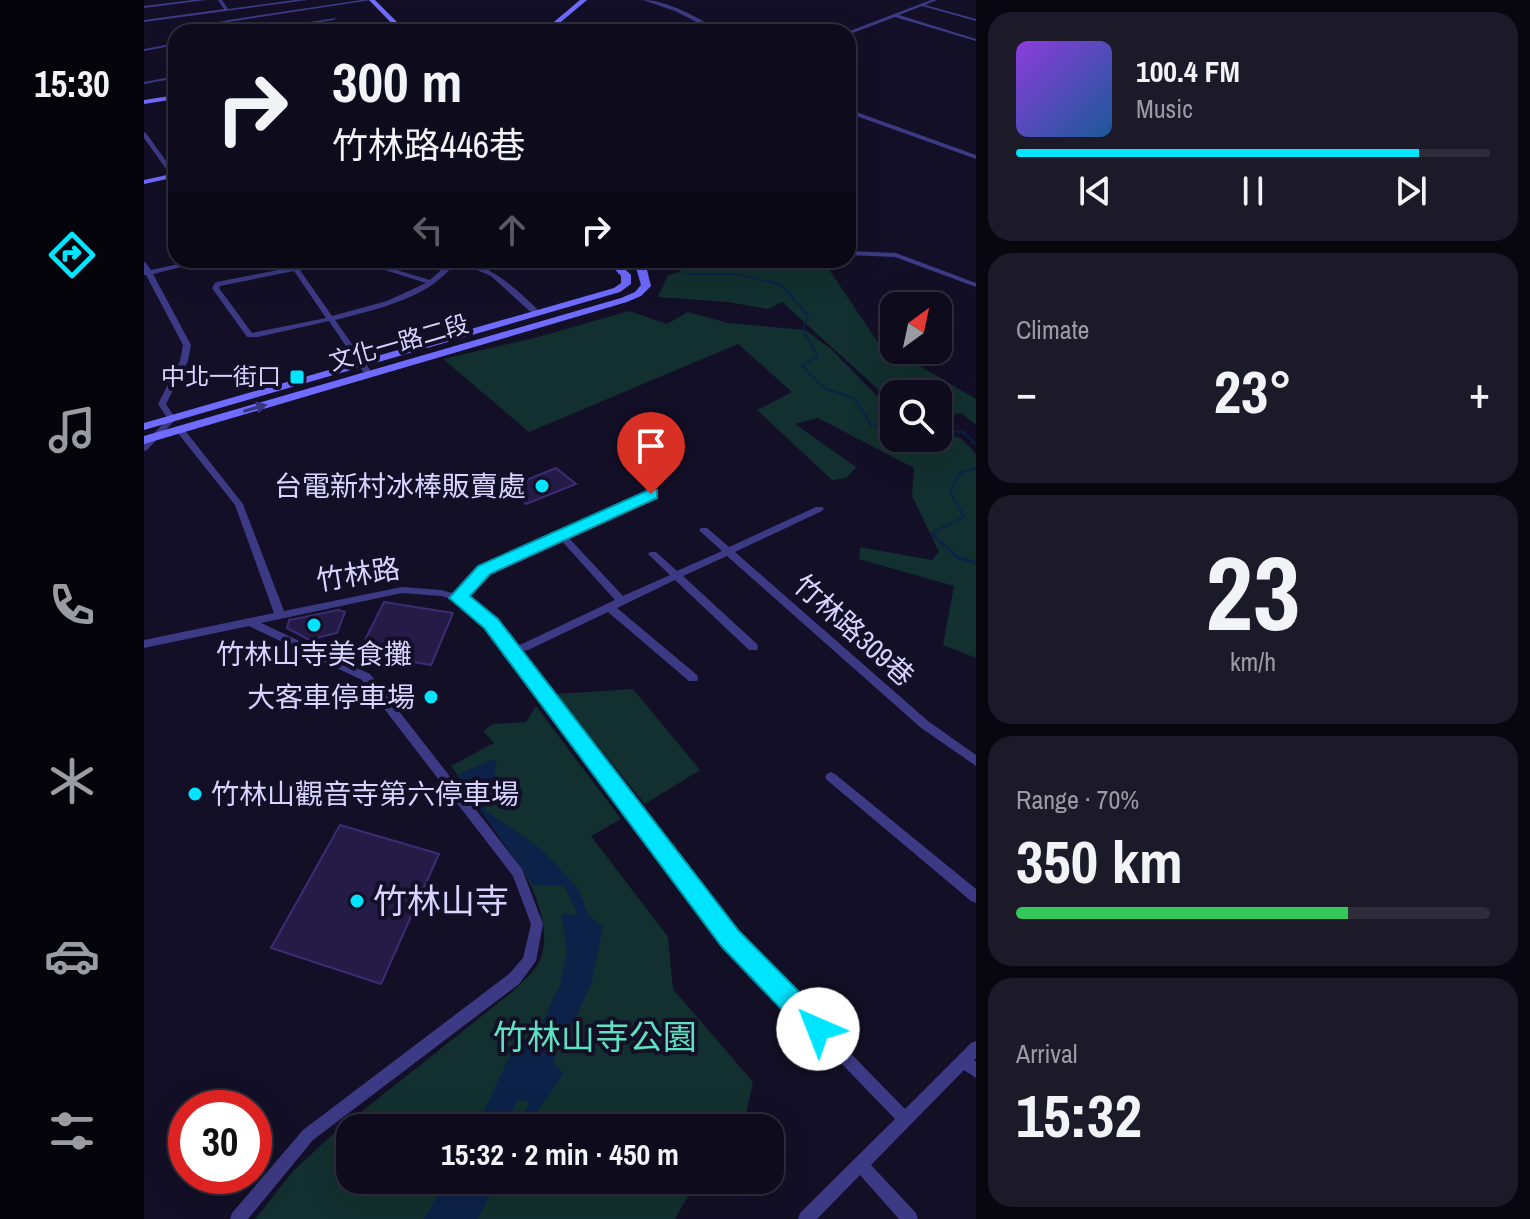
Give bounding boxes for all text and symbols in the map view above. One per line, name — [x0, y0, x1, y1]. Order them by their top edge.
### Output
text: 300 m — [332, 44, 462, 119]
text: 100.4 FM — [1136, 51, 1240, 91]
icon: right — [200, 56, 304, 160]
text: 15:30 — [34, 60, 110, 108]
text: Music — [1136, 91, 1193, 126]
text: 竹林路446巷 — [332, 121, 525, 169]
icon: previous — [1073, 169, 1117, 213]
icon: pause — [1231, 169, 1275, 213]
icon: next — [1389, 169, 1433, 213]
icon: left — [406, 208, 450, 252]
icon: ahead — [490, 208, 534, 252]
icon: right — [574, 208, 618, 252]
icon: directions — [44, 227, 100, 283]
north arrow — [880, 292, 952, 364]
map controls — [880, 292, 952, 452]
street label: 文化一路二段 — [325, 307, 472, 377]
text: Climate — [1016, 312, 1089, 347]
text: 23° — [1214, 351, 1292, 432]
place label: 中北一街口 — [161, 360, 281, 392]
text: − — [1016, 362, 1037, 422]
text: + — [1469, 362, 1490, 422]
marker: 中北一街口 — [288, 368, 306, 386]
button: search — [880, 380, 952, 452]
one-way arrow — [243, 401, 267, 414]
icon: music — [44, 402, 100, 458]
pin — [617, 412, 685, 494]
icon: arrive — [629, 424, 673, 468]
place label: 台電新村冰棒販賣處 — [274, 467, 526, 505]
marker: 台電新村冰棒販賣處 — [533, 477, 551, 495]
text: 23 — [1206, 522, 1300, 662]
street label: 竹林路 — [314, 549, 402, 599]
street label: 竹林路309巷 — [785, 566, 923, 694]
icon: phone — [44, 577, 100, 633]
marker: 竹林山寺美食攤 — [305, 616, 323, 634]
place label: 竹林山寺美食攤 — [216, 635, 412, 673]
text: km/h — [1230, 644, 1276, 679]
place label: 大客車停車場 — [247, 678, 415, 716]
marker: 大客車停車場 — [422, 688, 440, 706]
icon: climate — [44, 753, 100, 809]
place label: 竹林山觀音寺第六停車場 — [211, 775, 519, 813]
text: Range · 70% — [1016, 782, 1139, 817]
marker: 竹林山觀音寺第六停車場 — [186, 785, 204, 803]
text: 350 km — [1016, 821, 1183, 902]
place label: 竹林山寺 — [373, 878, 509, 924]
marker: 竹林山寺 — [348, 892, 366, 910]
icon: car — [44, 928, 100, 984]
position arrow — [776, 987, 860, 1071]
park label: 竹林山寺公園 — [493, 1014, 697, 1060]
text: Arrival — [1016, 1036, 1078, 1071]
text: 15:32 — [1016, 1075, 1142, 1156]
speed limit sign: 30 — [168, 1090, 272, 1194]
icon: filters — [44, 1103, 100, 1159]
text: 15:32 · 2 min · 450 m — [441, 1134, 679, 1174]

